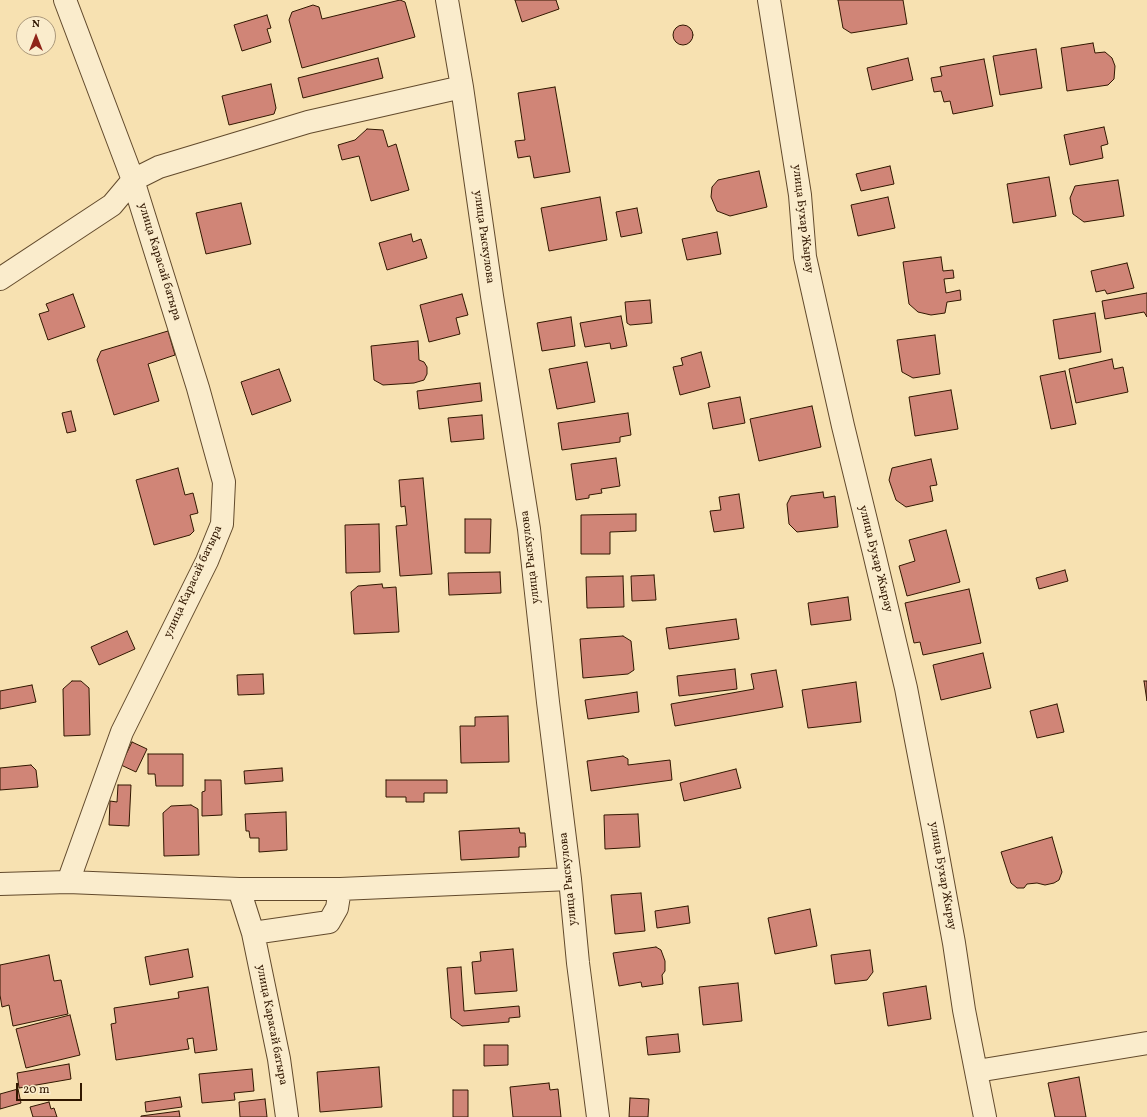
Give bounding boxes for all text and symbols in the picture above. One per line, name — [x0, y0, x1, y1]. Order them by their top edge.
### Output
north arrow — [16, 16, 56, 56]
text: N — [32, 17, 40, 32]
street label: улица Бухар Жырау — [788, 164, 816, 274]
street label: улица Рыскулова — [469, 189, 497, 285]
street label: улица Карасай батыра — [134, 201, 184, 323]
street label: улица Бухар Жырау — [855, 504, 895, 614]
street label: улица Рыскулова — [518, 509, 544, 605]
street label: улица Карасай батыра — [162, 523, 226, 641]
street label: улица Бухар Жырау — [925, 821, 959, 931]
street label: улица Рыскулова — [557, 831, 581, 927]
street label: улица Карасай батыра — [252, 963, 290, 1087]
scale bar — [18, 1075, 84, 1101]
text: 20 m — [23, 1082, 50, 1098]

